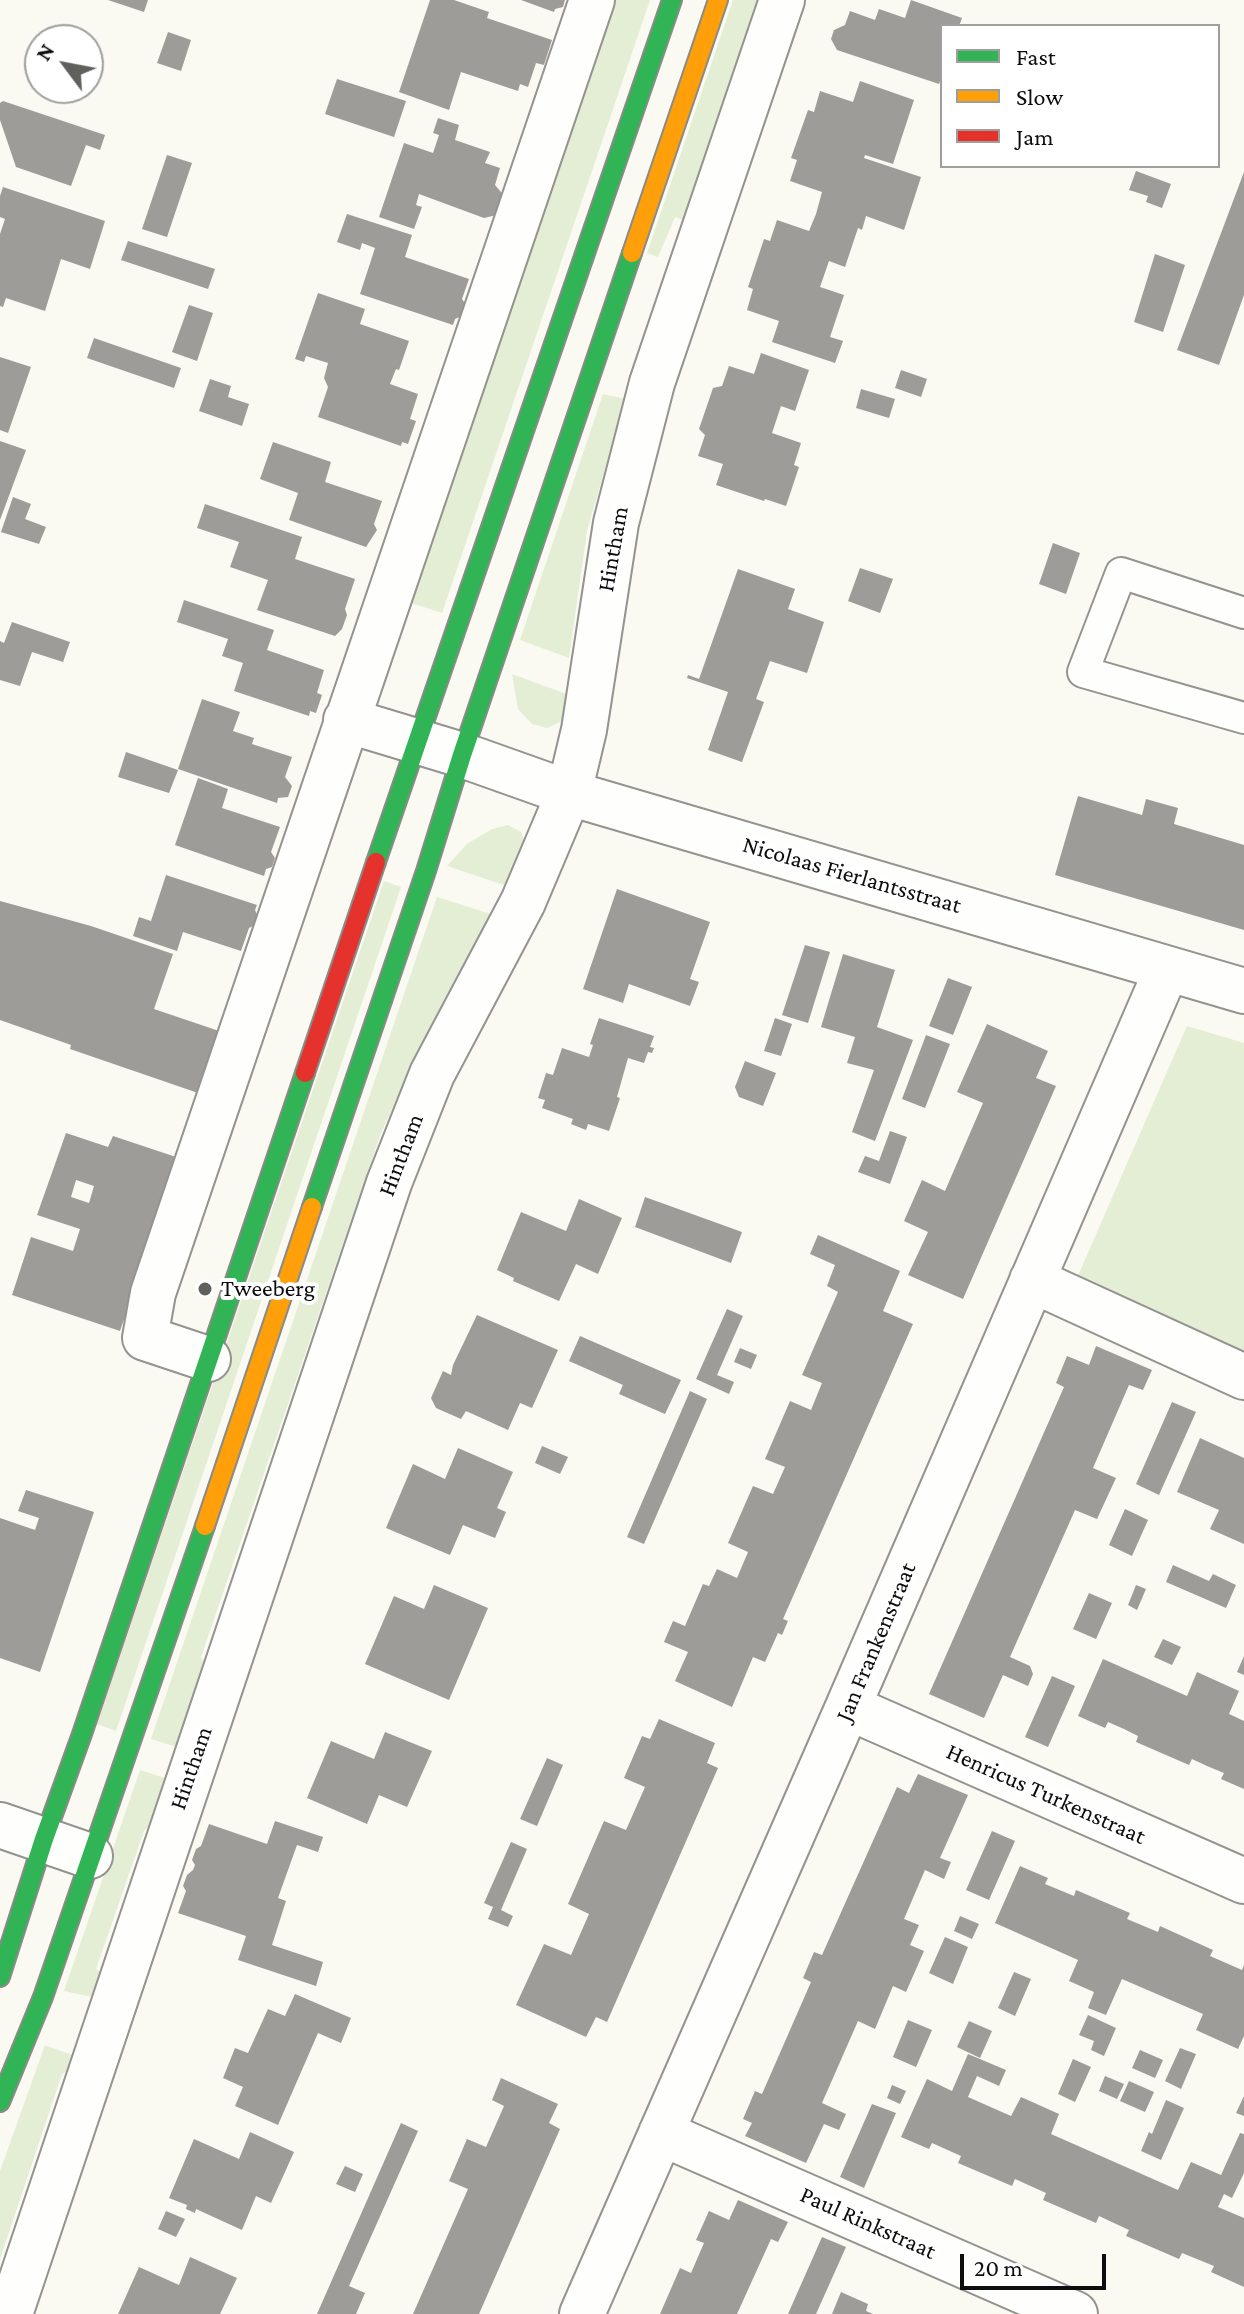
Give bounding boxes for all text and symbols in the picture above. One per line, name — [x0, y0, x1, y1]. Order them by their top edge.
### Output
north arrow — [24, 24, 104, 104]
legend — [940, 24, 1220, 168]
text: N — [30, 39, 59, 65]
text: Fast — [1016, 43, 1056, 70]
text: Slow — [1016, 83, 1063, 110]
text: Jam — [1016, 123, 1054, 150]
street label: Hintham — [591, 504, 635, 594]
street label: Nicolaas Fierlantsstraat — [739, 830, 965, 920]
street label: Hintham — [372, 1110, 430, 1200]
place label: Tweeberg — [221, 1275, 315, 1303]
marker: Tweeberg — [196, 1280, 214, 1298]
street label: Jan Frankenstraat — [830, 1558, 922, 1726]
street label: Hintham — [163, 1723, 219, 1813]
street label: Henricus Turkenstraat — [942, 1737, 1150, 1851]
street label: Paul Rinkstraat — [796, 2180, 940, 2266]
scale bar — [964, 2238, 1110, 2288]
text: 20 m — [974, 2254, 1023, 2281]

